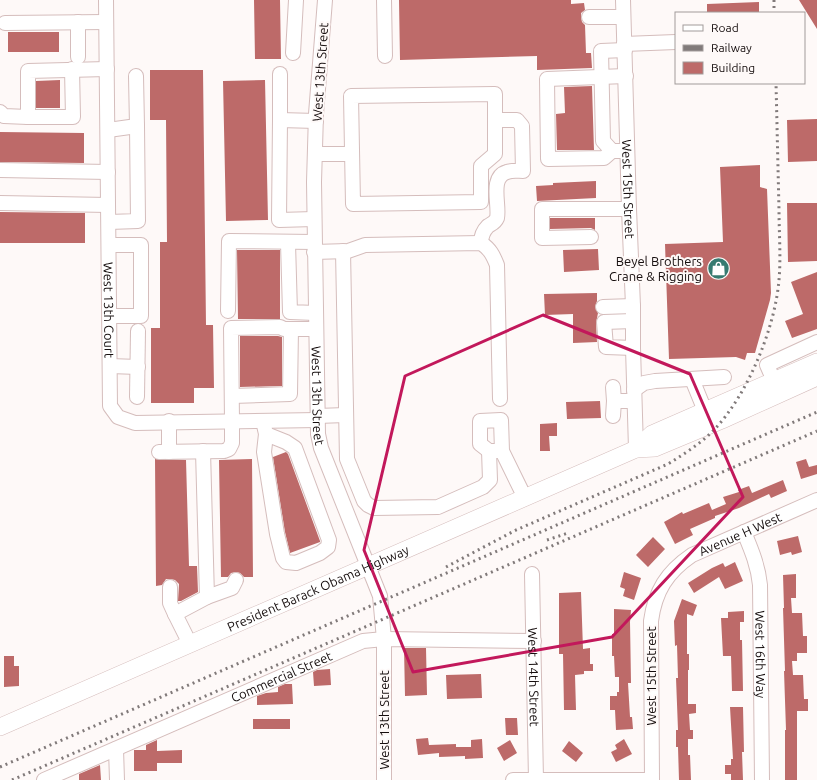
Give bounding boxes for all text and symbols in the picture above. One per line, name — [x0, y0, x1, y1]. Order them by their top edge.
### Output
legend — [675, 12, 805, 84]
text: Road — [711, 21, 739, 34]
street label: West 13th Street — [310, 22, 330, 122]
text: Railway — [711, 41, 752, 54]
text: Building — [711, 61, 755, 74]
street label: West 15th Street — [620, 139, 637, 239]
place label: Beyel Brothers Crane & Rigging — [609, 254, 702, 283]
shop icon: Beyel Brothers Crane & Rigging — [705, 255, 731, 281]
street label: West 13th Court — [102, 262, 117, 358]
street label: West 13th Street — [310, 346, 327, 446]
street label: Avenue H West — [697, 510, 784, 558]
street label: President Barack Obama Highway — [225, 542, 411, 634]
street label: West 16th Way — [753, 610, 768, 698]
street label: West 15th Street — [644, 626, 658, 726]
street label: West 14th Street — [526, 627, 542, 727]
street label: Commercial Street — [229, 648, 334, 705]
street label: West 13th Street — [377, 670, 391, 770]

